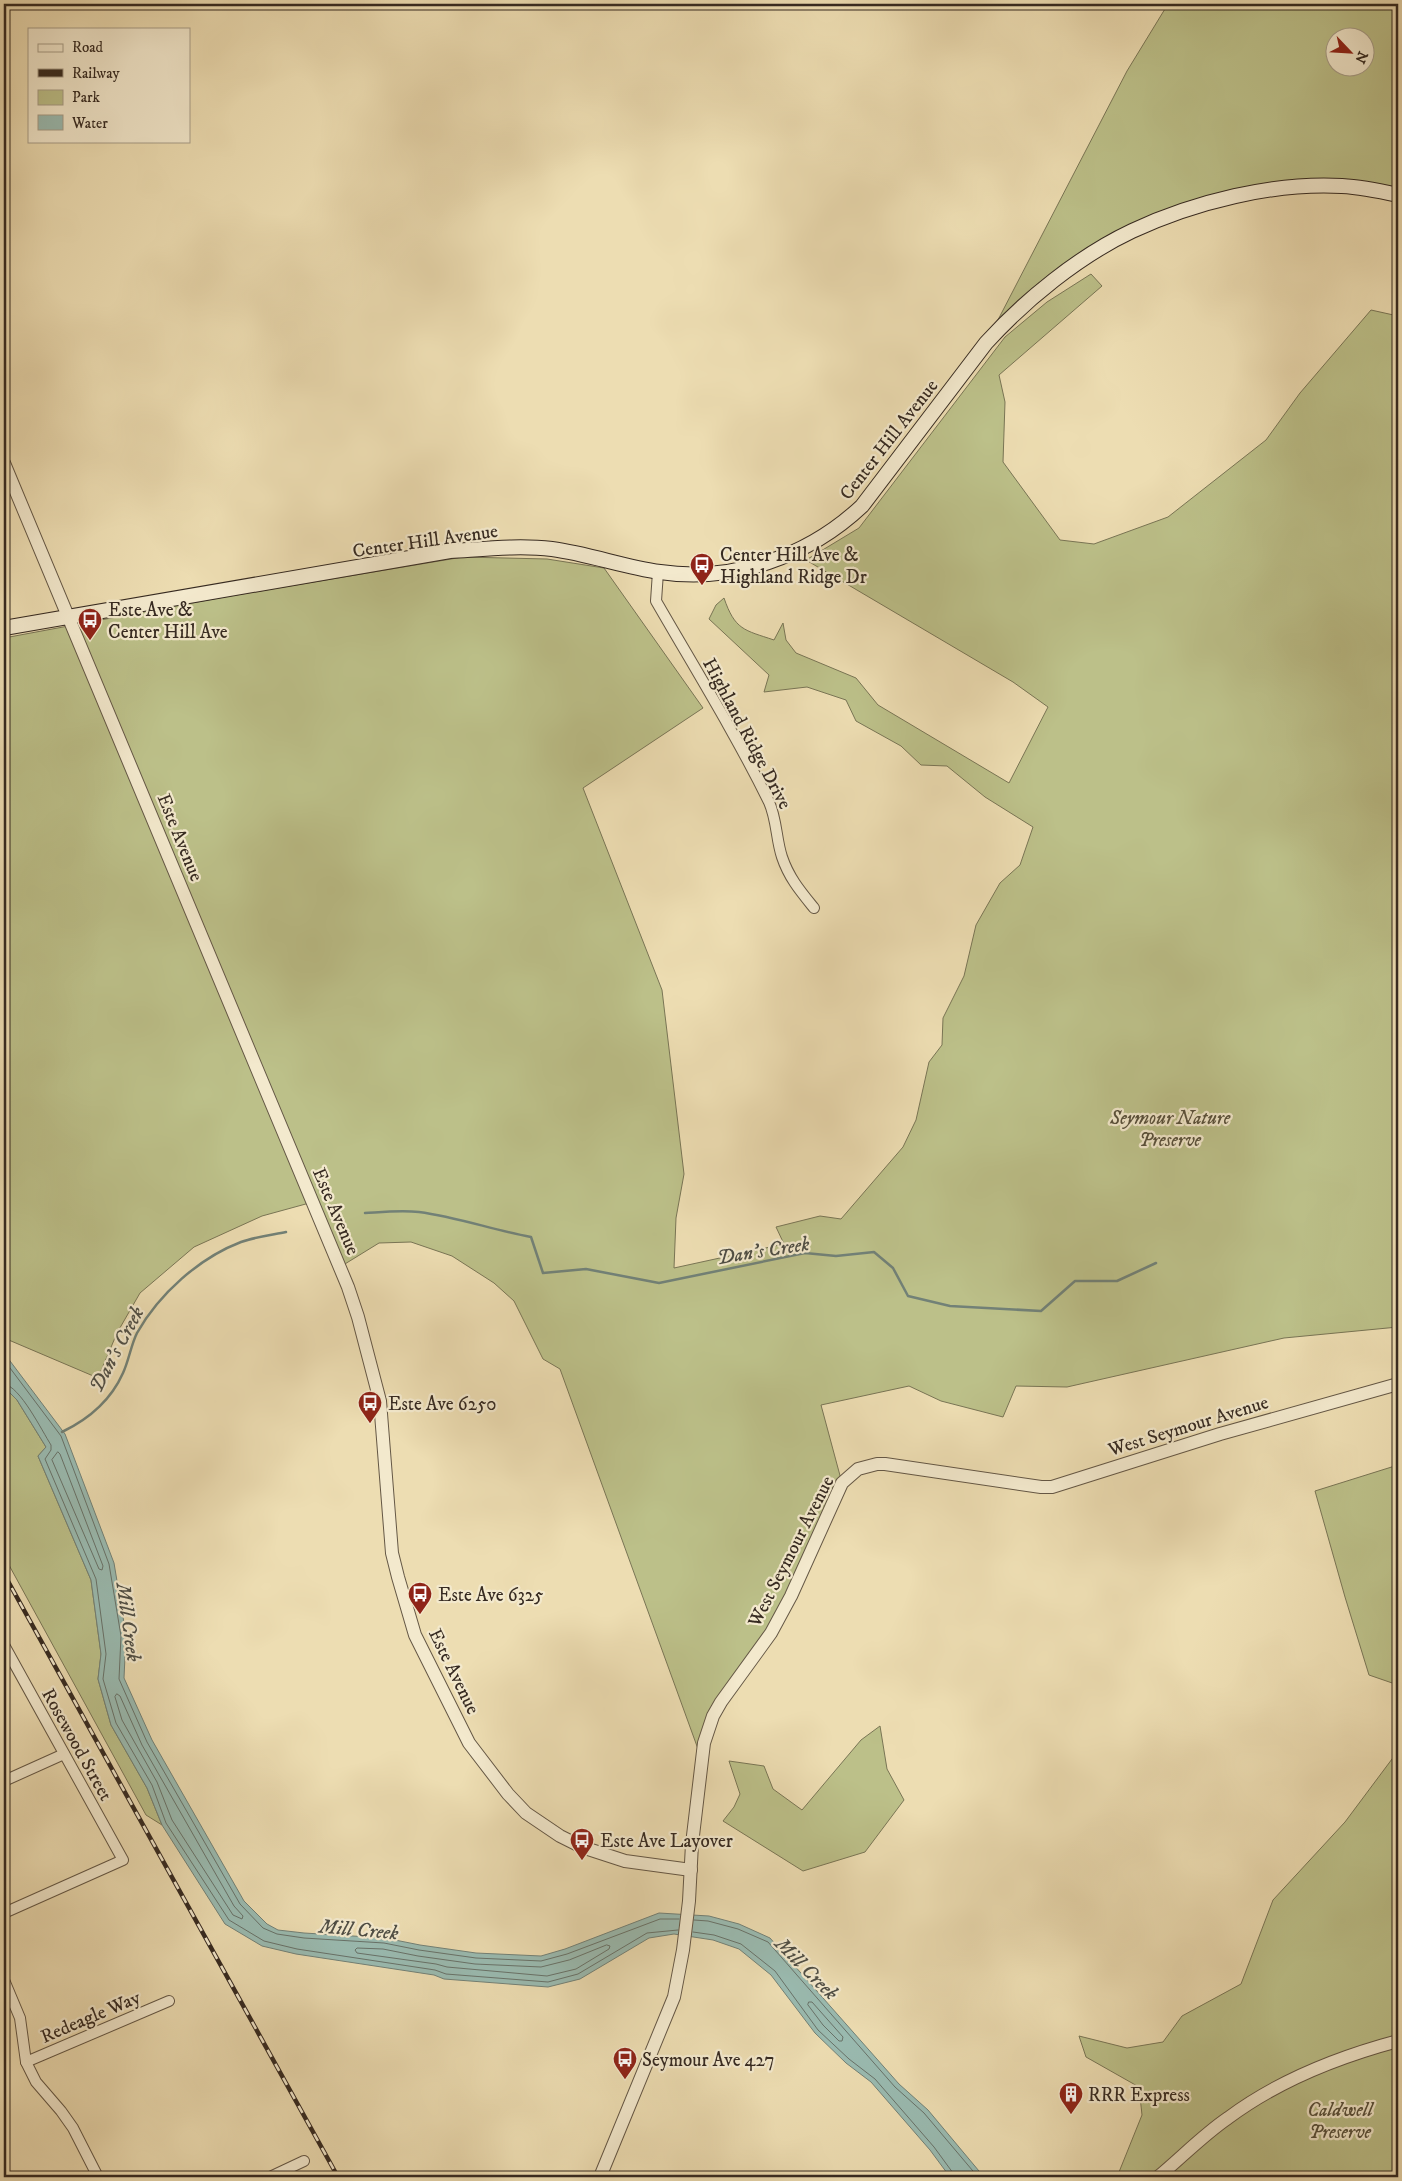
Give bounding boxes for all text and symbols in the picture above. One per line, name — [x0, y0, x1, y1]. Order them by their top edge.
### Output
legend — [28, 28, 190, 142]
north arrow — [1324, 28, 1374, 78]
text: Road — [72, 38, 104, 57]
text: N — [1350, 48, 1371, 67]
text: Railway — [72, 64, 120, 83]
text: Park — [72, 88, 101, 107]
text: Water — [71, 114, 108, 133]
street label: Center Hill Avenue — [835, 375, 943, 505]
street label: Center Hill Avenue — [351, 520, 499, 563]
place label: Center Hill Ave & Highland Ridge Dr — [720, 544, 867, 589]
bus stop icon: Center Hill Ave & Highland Ridge Dr — [689, 552, 715, 586]
place label: Este Ave & Center Hill Ave — [108, 599, 228, 644]
bus stop icon: Este Ave & Center Hill Ave — [77, 607, 103, 641]
street label: Highland Ridge Drive — [697, 654, 796, 813]
street label: Este Avenue — [152, 790, 208, 885]
park label: Seymour Nature Preserve — [1109, 1107, 1231, 1152]
street label: Este Avenue — [307, 1164, 364, 1259]
water label: Dan’s Creek — [715, 1232, 812, 1271]
water label: Dan’s Creek — [84, 1302, 151, 1397]
bus stop icon: Este Ave 6250 — [357, 1390, 383, 1424]
street label: West Seymour Avenue — [1105, 1391, 1271, 1462]
place label: Este Ave 6250 — [388, 1393, 497, 1416]
street label: West Seymour Avenue — [743, 1472, 839, 1632]
water label: Mill Creek — [109, 1579, 146, 1664]
bus stop icon: Este Ave 6325 — [407, 1581, 433, 1615]
place label: Este Ave 6325 — [438, 1584, 544, 1607]
street label: Este Avenue — [423, 1625, 484, 1718]
street label: Rosewood Street — [36, 1684, 117, 1805]
bus stop icon: Este Ave Layover — [569, 1827, 595, 1861]
place label: Este Ave Layover — [600, 1830, 733, 1853]
water label: Mill Creek — [316, 1914, 400, 1946]
water label: Mill Creek — [768, 1931, 843, 2006]
street label: Redeagle Way — [37, 1986, 145, 2049]
bus stop icon: Seymour Ave 427 — [612, 2046, 638, 2080]
place label: Seymour Ave 427 — [642, 2049, 774, 2072]
building icon: RRR Express — [1058, 2081, 1084, 2115]
place label: RRR Express — [1088, 2084, 1190, 2107]
park label: Caldwell Preserve — [1307, 2099, 1375, 2144]

